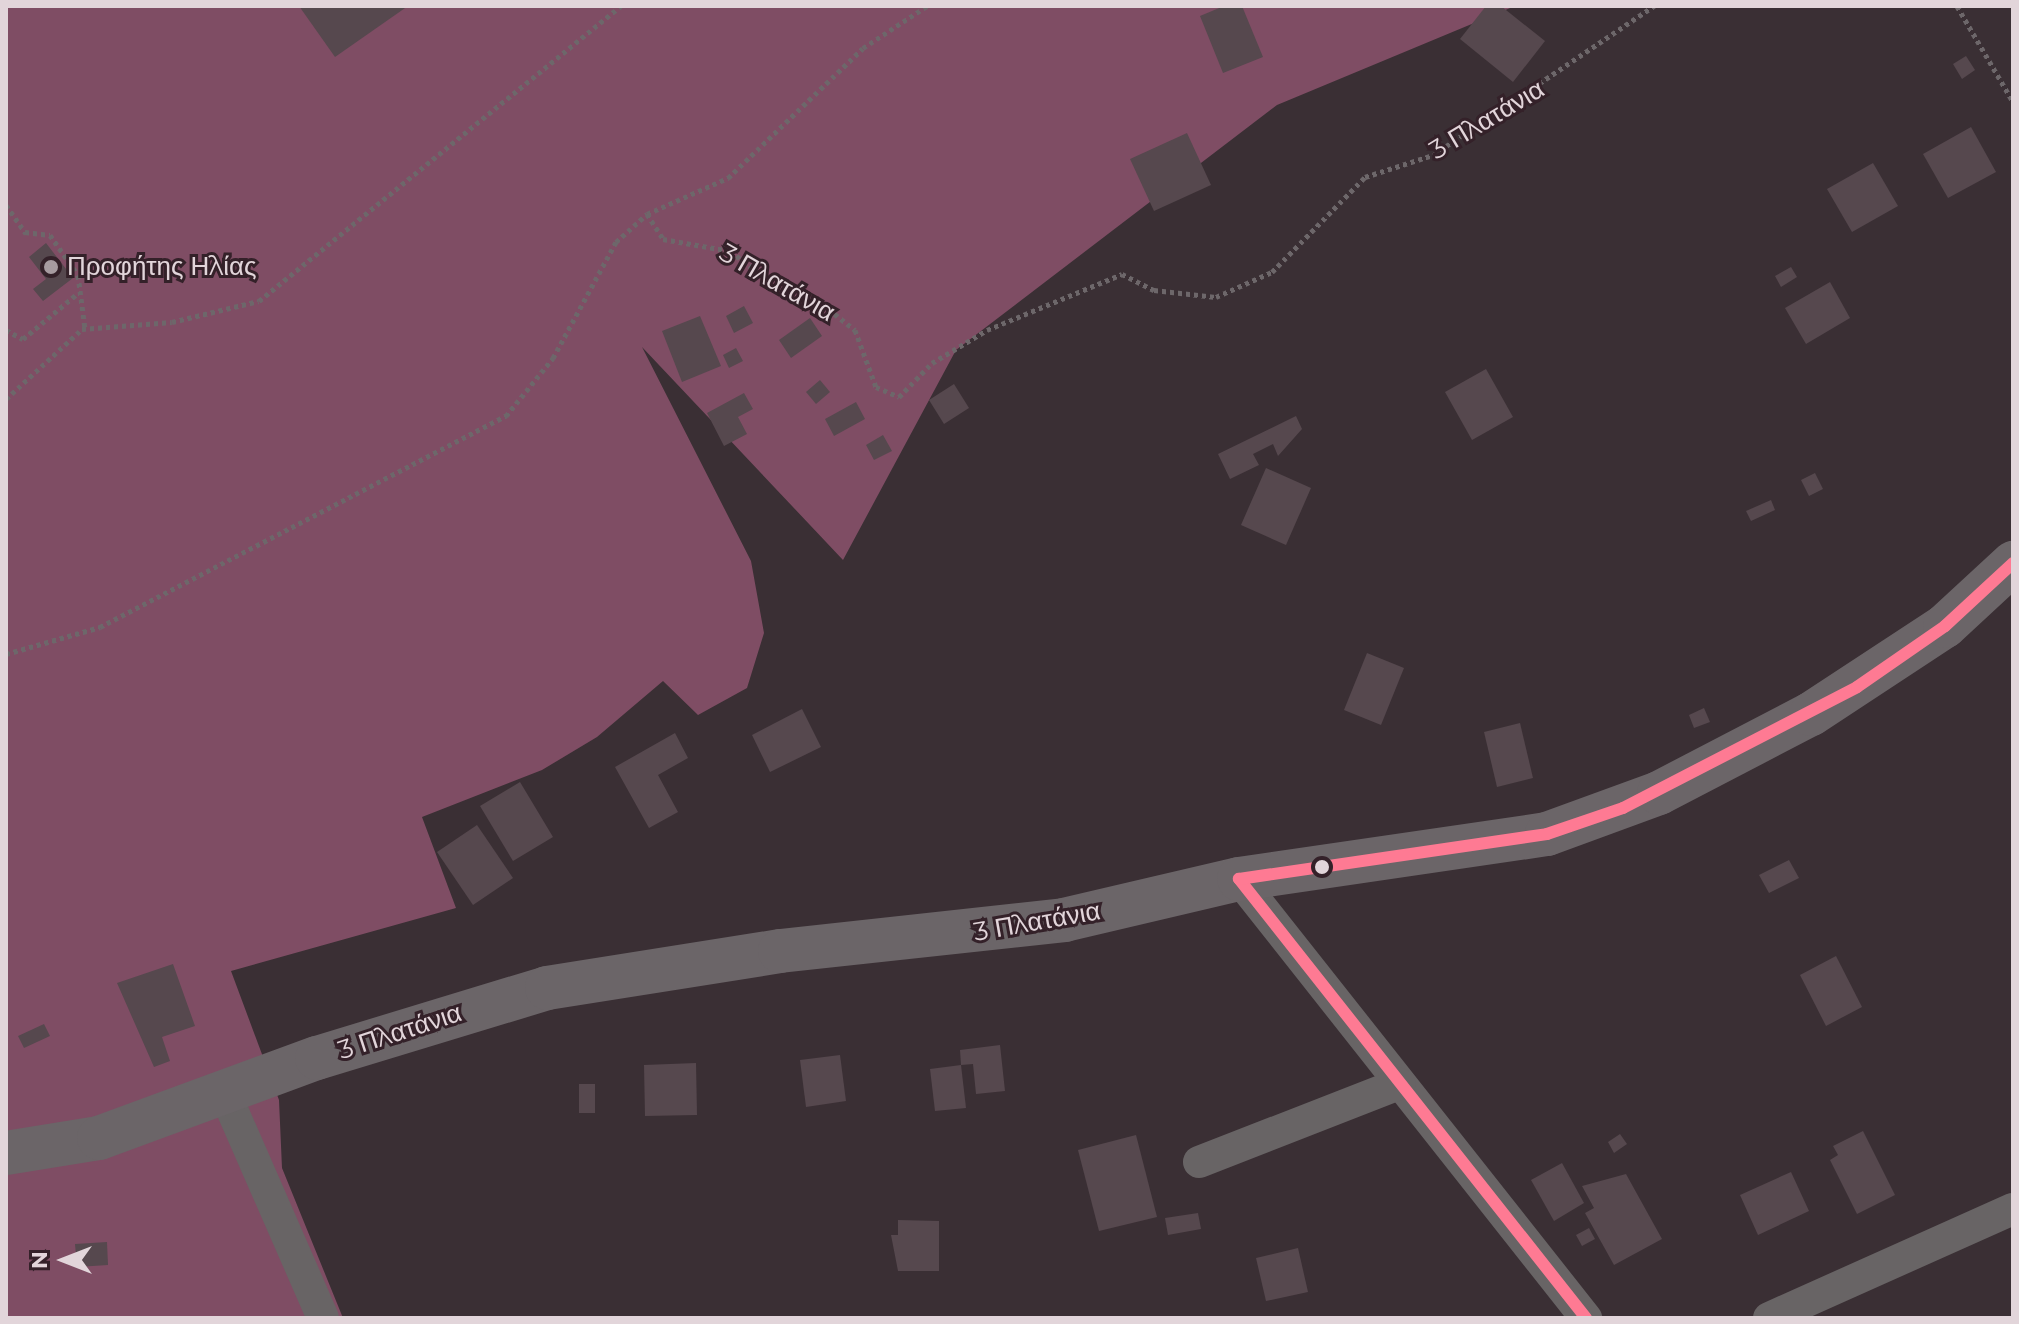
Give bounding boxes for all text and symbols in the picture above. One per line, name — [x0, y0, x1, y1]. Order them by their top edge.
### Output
street label: 3 Πλατάνια — [1424, 74, 1550, 166]
street label: 3 Πλατάνια — [714, 237, 840, 329]
place label: Προφήτης Ηλίας — [67, 251, 257, 283]
marker: Προφήτης Ηλίας — [42, 258, 60, 276]
unlabelled marker — [1314, 859, 1330, 875]
street label: 3 Πλατάνια — [971, 896, 1103, 948]
street label: 3 Πλατάνια — [334, 997, 466, 1067]
north arrow — [24, 1220, 104, 1300]
text: N — [26, 1251, 53, 1269]

